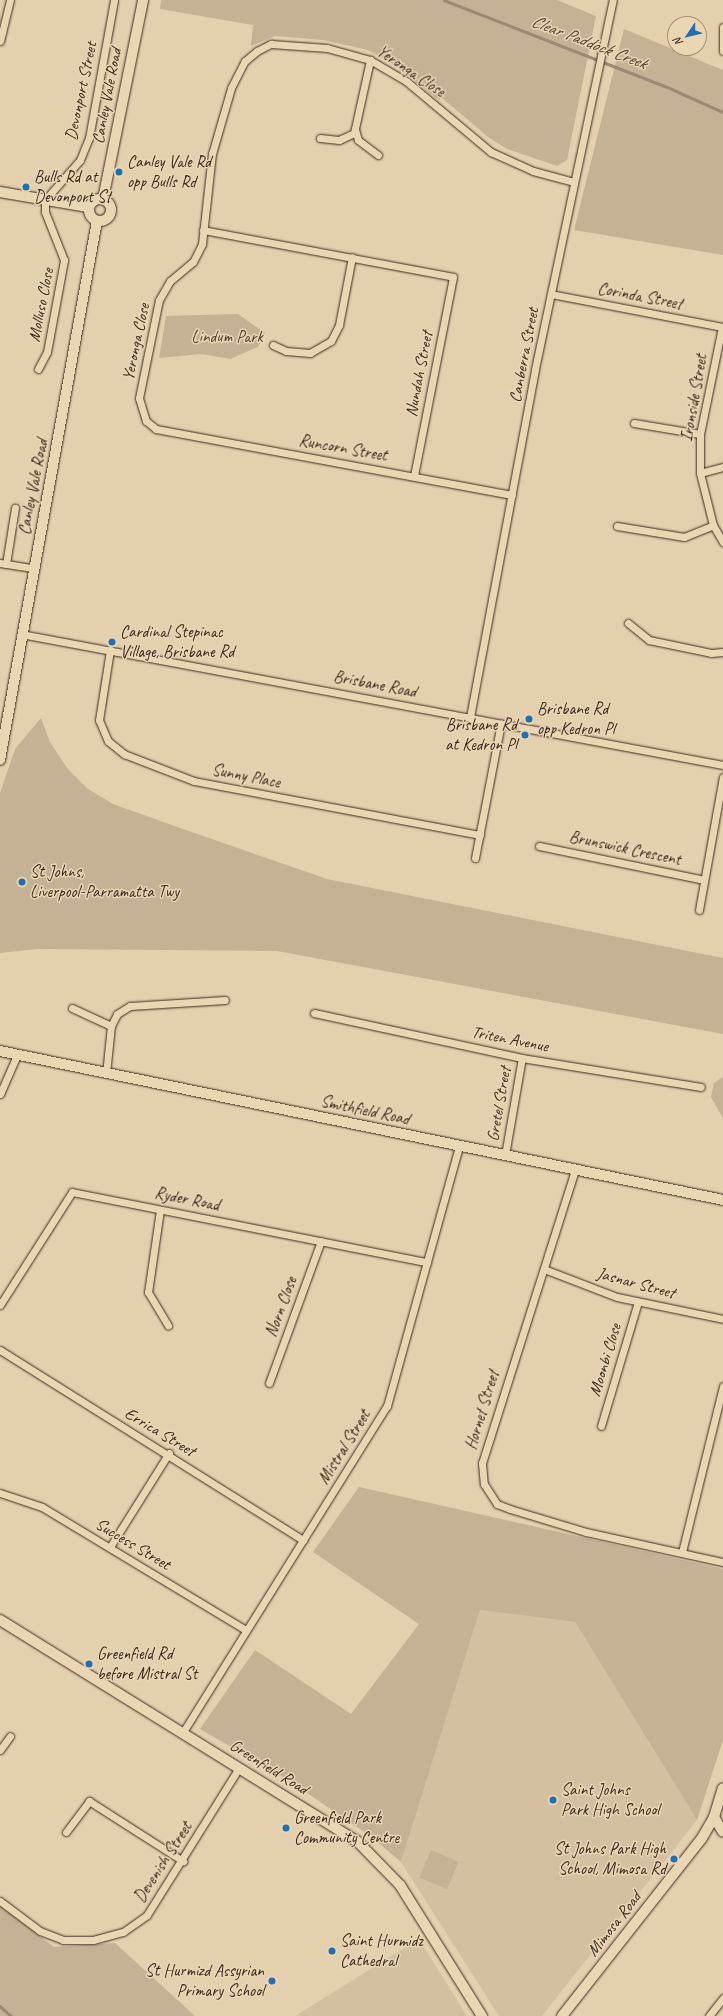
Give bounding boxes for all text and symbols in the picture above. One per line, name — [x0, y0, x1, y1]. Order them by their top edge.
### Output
water label: Clear Paddock Creek — [528, 10, 650, 74]
north arrow — [667, 16, 707, 56]
text: N — [670, 36, 686, 49]
street label: Devonport Street — [61, 40, 101, 142]
street label: Yeronga Close — [373, 41, 449, 101]
street label: Canley Vale Road — [88, 46, 126, 146]
place label: Canley Vale Rd opp Bulls Rd — [127, 152, 211, 192]
place label: Bulls Rd at Devonport St — [34, 167, 111, 207]
marker: Canley Vale Rd opp Bulls Rd — [114, 167, 124, 177]
marker: Bulls Rd at Devonport St — [21, 182, 31, 192]
street label: Molluso Close — [24, 266, 58, 344]
street label: Corinda Street — [596, 278, 684, 314]
street label: Yeronga Close — [118, 302, 154, 382]
street label: Canberra Street — [505, 306, 543, 404]
park label: Lindum Park — [191, 327, 263, 347]
street label: Nundah Street — [401, 330, 437, 418]
street label: Ironside Street — [676, 353, 712, 443]
street label: Runcorn Street — [297, 430, 389, 466]
street label: Canley Vale Road — [14, 437, 52, 537]
place label: Cardinal Stepinac Village, Brisbane Rd — [120, 622, 234, 662]
marker: Cardinal Stepinac Village, Brisbane Rd — [107, 637, 117, 647]
street label: Brisbane Road — [332, 666, 418, 702]
place label: Brisbane Rd opp Kedron Pl — [537, 699, 615, 739]
marker: Brisbane Rd opp Kedron Pl — [524, 714, 534, 724]
place label: Brisbane Rd at Kedron Pl — [445, 715, 517, 755]
marker: Brisbane Rd at Kedron Pl — [520, 730, 530, 740]
street label: Sunny Place — [210, 759, 282, 793]
street label: Brunswick Crescent — [567, 826, 683, 870]
place label: St Johns, Liverpool-Parramatta Twy — [30, 862, 179, 902]
marker: St Johns, Liverpool-Parramatta Twy — [17, 877, 27, 887]
street label: Triten Avenue — [470, 1022, 550, 1056]
street label: Gretel Street — [482, 1065, 516, 1143]
street label: Smithfield Road — [319, 1091, 411, 1129]
street label: Ryder Road — [153, 1183, 221, 1215]
street label: Jasnar Street — [595, 1263, 677, 1303]
street label: Norn Close — [261, 1274, 301, 1340]
street label: Moonbi Close — [584, 1321, 626, 1399]
street label: Hornet Street — [460, 1368, 504, 1452]
street label: Errica Street — [121, 1403, 199, 1461]
street label: Mistral Street — [313, 1406, 375, 1488]
street label: Success Street — [92, 1514, 174, 1574]
place label: Greenfield Rd before Mistral St — [97, 1644, 198, 1684]
marker: Greenfield Rd before Mistral St — [84, 1659, 94, 1669]
street label: Greenfield Road — [226, 1735, 312, 1799]
place label: Saint Johns Park High School — [561, 1780, 659, 1820]
marker: Saint Johns Park High School — [548, 1795, 558, 1805]
place label: Greenfield Park Community Centre — [294, 1808, 399, 1848]
street label: Devenish Street — [129, 1818, 197, 1906]
marker: Greenfield Park Community Centre — [281, 1823, 291, 1833]
place label: St Johns Park High School, Mimosa Rd — [553, 1839, 666, 1879]
marker: St Johns Park High School, Mimosa Rd — [669, 1854, 679, 1864]
street label: Mimosa Road — [582, 1888, 646, 1960]
place label: Saint Hurmidz Cathedral — [340, 1931, 424, 1971]
marker: Saint Hurmidz Cathedral — [327, 1946, 337, 1956]
place label: St Hurmizd Assyrian Primary School — [144, 1961, 264, 2001]
marker: St Hurmizd Assyrian Primary School — [267, 1976, 277, 1986]

